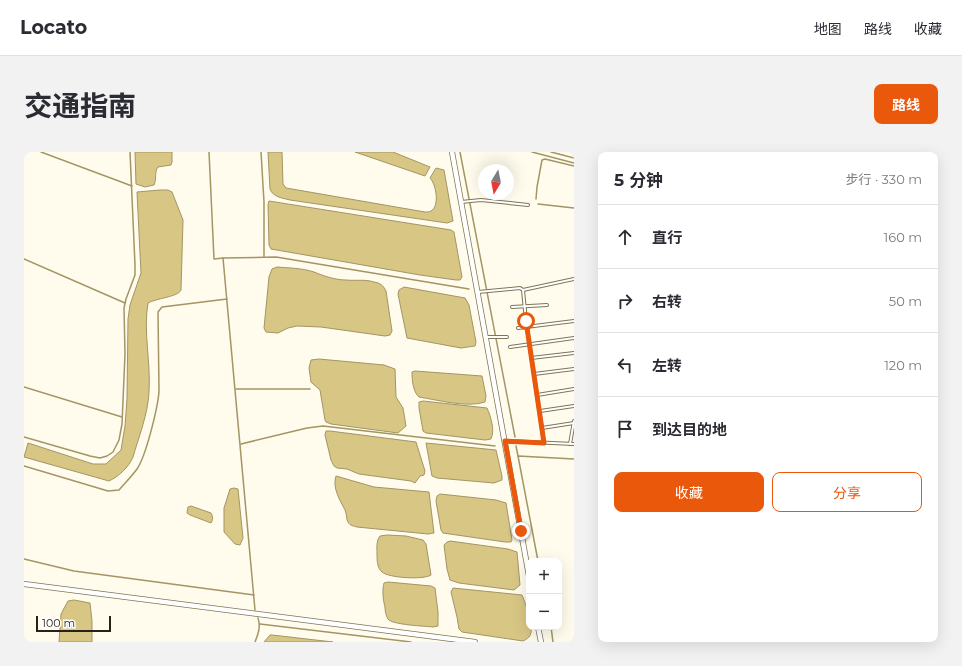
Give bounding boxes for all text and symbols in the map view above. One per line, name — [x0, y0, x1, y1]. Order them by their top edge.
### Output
text: Locato — [20, 16, 87, 39]
text: 地图 — [814, 20, 842, 38]
text: 路线 — [864, 20, 892, 38]
text: 收藏 — [914, 20, 942, 38]
button: 路线 — [874, 84, 938, 124]
text: 交通指南 — [24, 89, 136, 123]
north arrow — [478, 164, 514, 200]
text: 5 分钟 — [614, 170, 663, 190]
text: 步行 · 330 m — [846, 171, 922, 187]
icon: ahead — [614, 226, 636, 248]
text: 直行 — [652, 228, 682, 247]
text: 160 m — [884, 229, 922, 245]
icon: right — [614, 290, 636, 312]
text: 右转 — [652, 292, 682, 311]
text: 50 m — [889, 293, 922, 309]
route start — [517, 312, 535, 330]
icon: left — [614, 354, 636, 376]
text: 左转 — [652, 356, 682, 375]
text: 120 m — [884, 357, 922, 373]
icon: arrive — [614, 418, 636, 440]
text: 到达目的地 — [652, 420, 727, 439]
button: 收藏 — [614, 472, 764, 512]
button: 分享 — [772, 472, 922, 512]
route end — [512, 522, 530, 540]
map controls — [526, 558, 562, 630]
button: + — [526, 558, 562, 594]
button: − — [526, 594, 562, 630]
scale bar — [36, 614, 111, 633]
text: 100 m — [42, 616, 75, 630]

